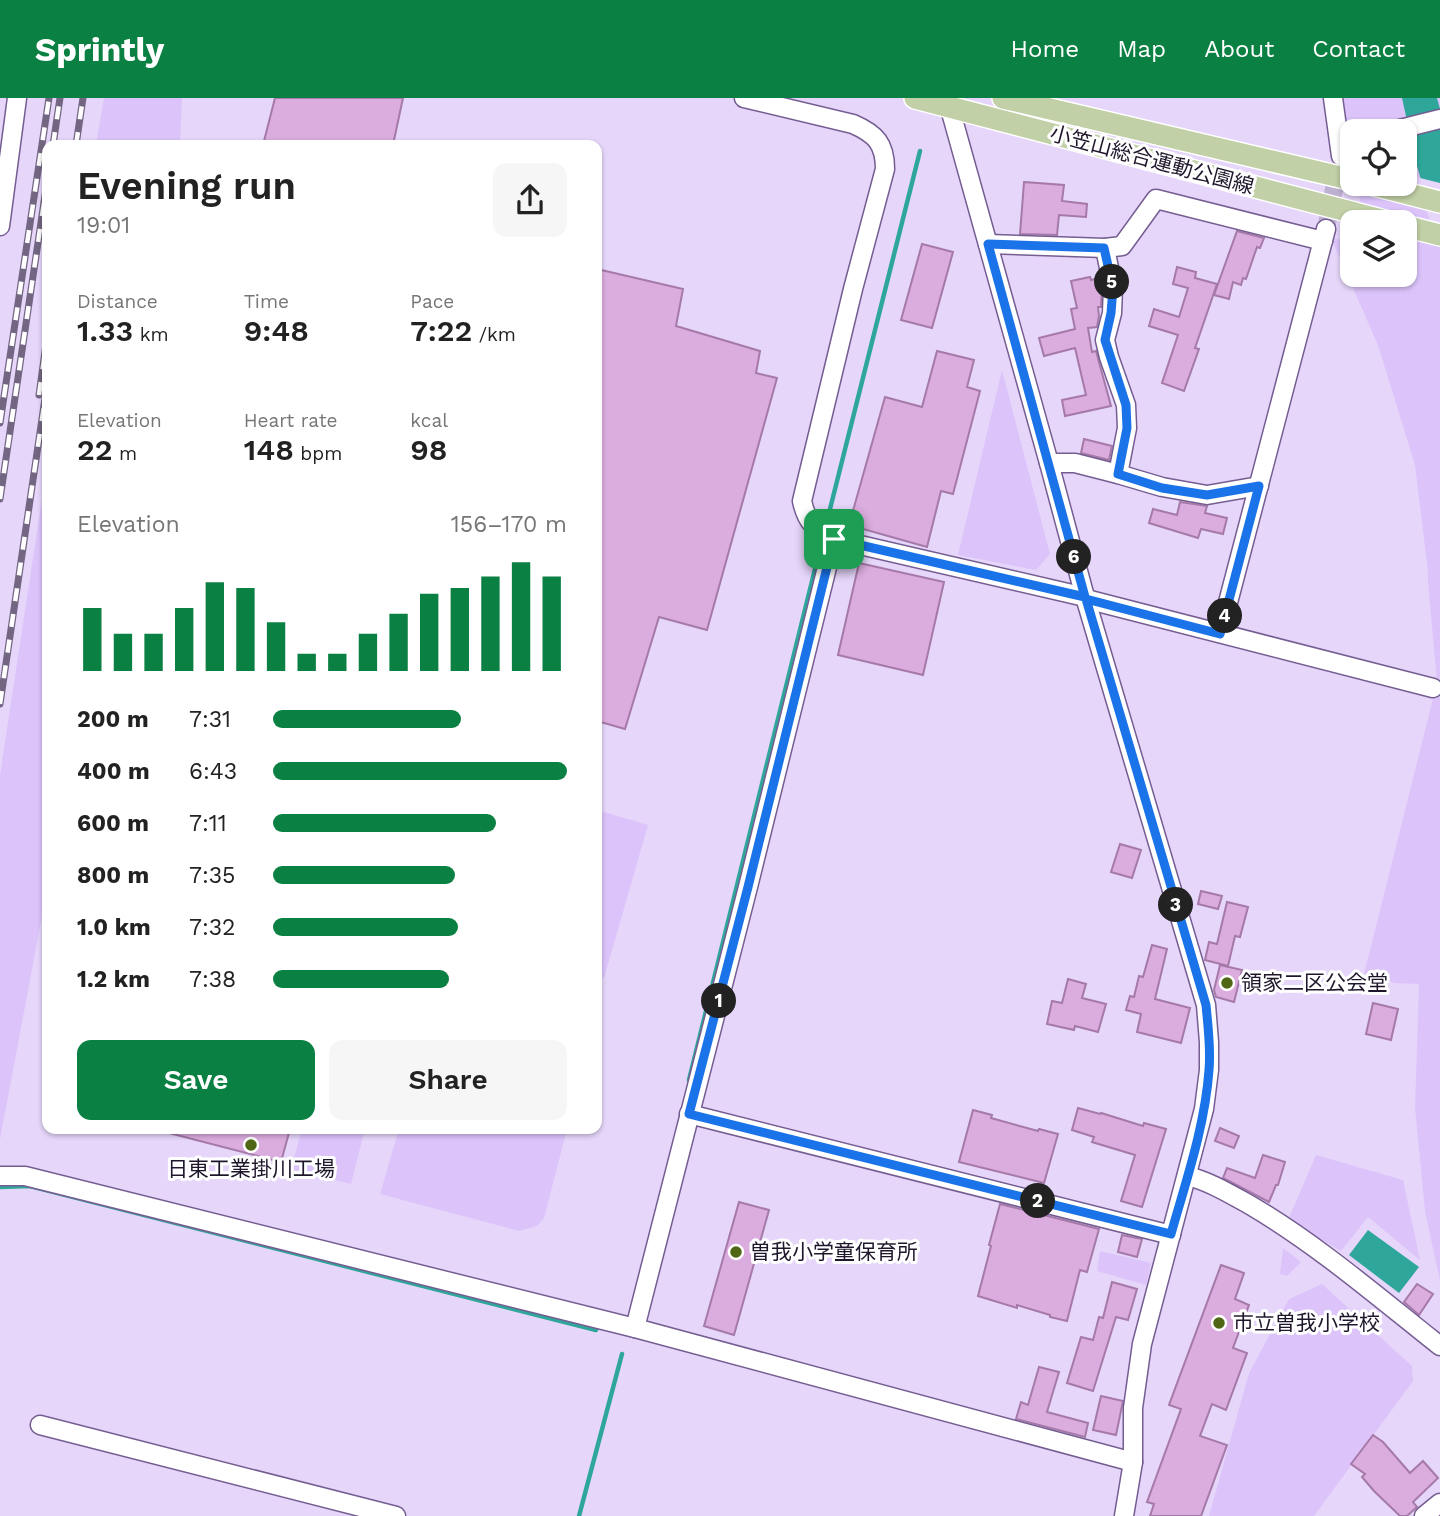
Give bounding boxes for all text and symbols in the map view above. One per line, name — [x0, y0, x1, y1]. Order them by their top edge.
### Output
text: Sprintly — [35, 30, 164, 69]
text: Home — [1011, 35, 1079, 63]
text: Map — [1117, 35, 1166, 63]
text: About — [1204, 35, 1274, 63]
text: Contact — [1312, 35, 1405, 63]
map controls — [1340, 119, 1417, 287]
button: locate — [1340, 119, 1417, 196]
street label: 小笠山総合運動公園線 — [1047, 120, 1257, 199]
button: share — [493, 163, 567, 237]
text: Evening run — [77, 164, 296, 208]
button: layers — [1340, 210, 1417, 287]
text: 19:01 — [77, 212, 130, 239]
pin: 5 — [1094, 264, 1130, 300]
text: 5 — [1106, 270, 1117, 293]
text: Distance — [77, 290, 158, 313]
text: Time — [244, 290, 289, 313]
text: Pace — [410, 290, 454, 313]
text: 1.33 — [77, 313, 133, 348]
text: 9:48 — [244, 313, 309, 348]
text: 7:22 — [410, 313, 472, 348]
text: km — [133, 323, 169, 346]
text: /km — [472, 323, 516, 346]
text: Elevation — [77, 409, 162, 432]
text: Heart rate — [244, 409, 338, 432]
text: kcal — [410, 409, 448, 432]
text: 22 — [77, 432, 112, 467]
text: 148 — [244, 432, 294, 467]
text: 98 — [410, 432, 448, 467]
text: m — [112, 442, 137, 465]
text: bpm — [294, 442, 342, 465]
pin — [804, 509, 864, 569]
text: Elevation — [77, 511, 180, 538]
text: 156–170 m — [451, 511, 567, 538]
icon: arrive — [815, 520, 853, 558]
pin: 6 — [1056, 540, 1092, 574]
text: 6 — [1068, 545, 1079, 568]
pin: 4 — [1208, 598, 1242, 634]
text: 4 — [1218, 604, 1231, 627]
text: 200 m — [77, 706, 149, 733]
text: 7:31 — [189, 706, 231, 733]
text: 400 m — [77, 758, 150, 785]
text: 6:43 — [189, 758, 237, 785]
text: 600 m — [77, 810, 149, 837]
text: 7:11 — [189, 810, 227, 837]
text: 800 m — [77, 862, 149, 889]
text: 7:35 — [189, 862, 236, 889]
pin: 3 — [1158, 888, 1194, 922]
text: 3 — [1170, 893, 1181, 916]
text: 1.0 km — [77, 914, 151, 941]
text: 7:32 — [189, 914, 236, 941]
text: 1.2 km — [77, 966, 150, 993]
text: 7:38 — [189, 966, 236, 993]
place label: 領家二区公会堂 — [1241, 970, 1388, 995]
marker: 領家二区公会堂 — [1219, 975, 1235, 991]
pin: 1 — [702, 984, 736, 1018]
text: 1 — [714, 989, 723, 1012]
button: Save — [77, 1040, 315, 1120]
button: Share — [329, 1040, 567, 1120]
marker: 日東工業掛川工場 — [243, 1137, 259, 1153]
place label: 日東工業掛川工場 — [167, 1156, 335, 1181]
pin: 2 — [1020, 1184, 1056, 1218]
text: 2 — [1032, 1189, 1043, 1212]
place label: 曽我小学童保育所 — [750, 1239, 918, 1264]
marker: 曽我小学童保育所 — [728, 1244, 744, 1260]
place label: 市立曽我小学校 — [1233, 1310, 1380, 1335]
marker: 市立曽我小学校 — [1211, 1315, 1227, 1331]

